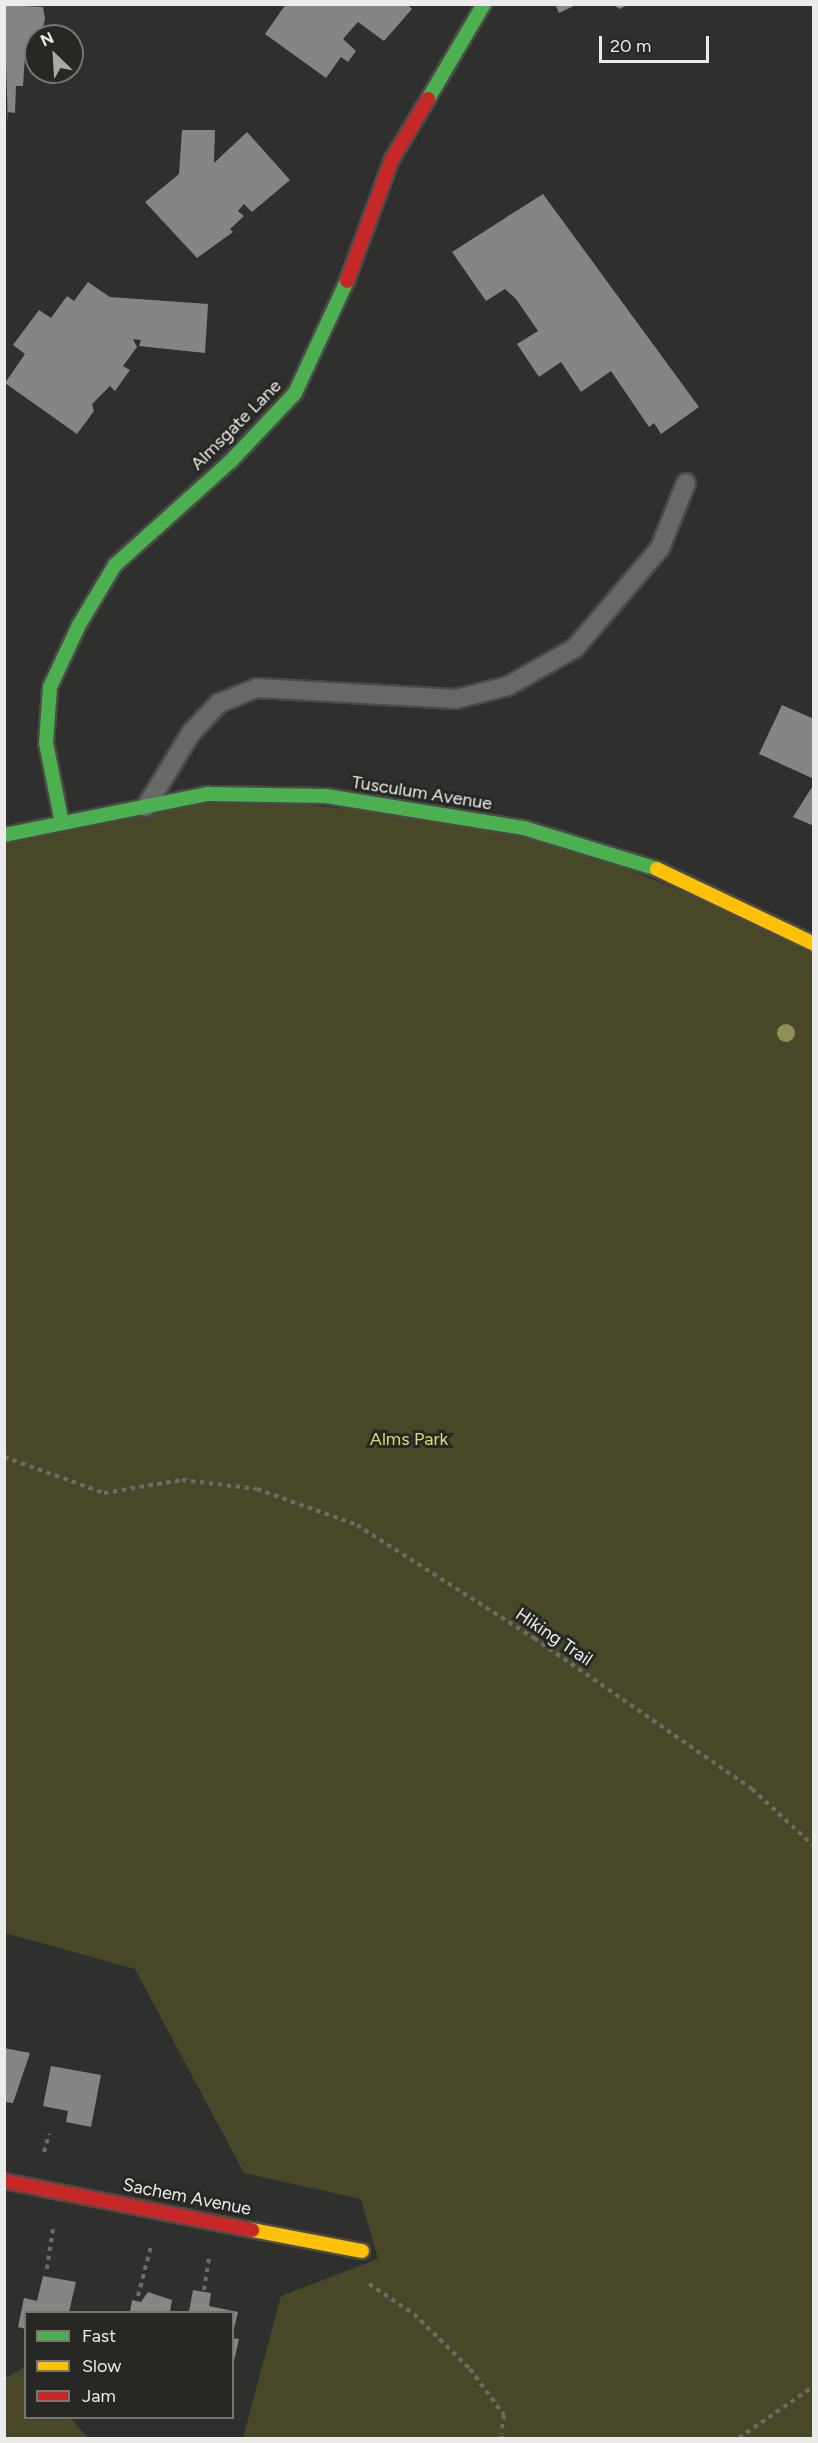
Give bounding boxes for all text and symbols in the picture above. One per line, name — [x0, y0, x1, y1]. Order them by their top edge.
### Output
north arrow — [24, 24, 84, 84]
scale bar — [602, 24, 712, 62]
text: N — [37, 28, 57, 50]
text: 20 m — [610, 35, 651, 57]
street label: Almsgate Lane — [186, 375, 286, 475]
street label: Tusculum Avenue — [350, 771, 494, 815]
park label: Alms Park — [370, 1428, 448, 1450]
street label: Hiking Trail — [511, 1603, 597, 1671]
street label: Sachem Avenue — [121, 2174, 253, 2220]
legend — [24, 2311, 234, 2419]
text: Fast — [82, 2325, 116, 2347]
text: Slow — [82, 2355, 121, 2377]
text: Jam — [82, 2385, 116, 2407]

